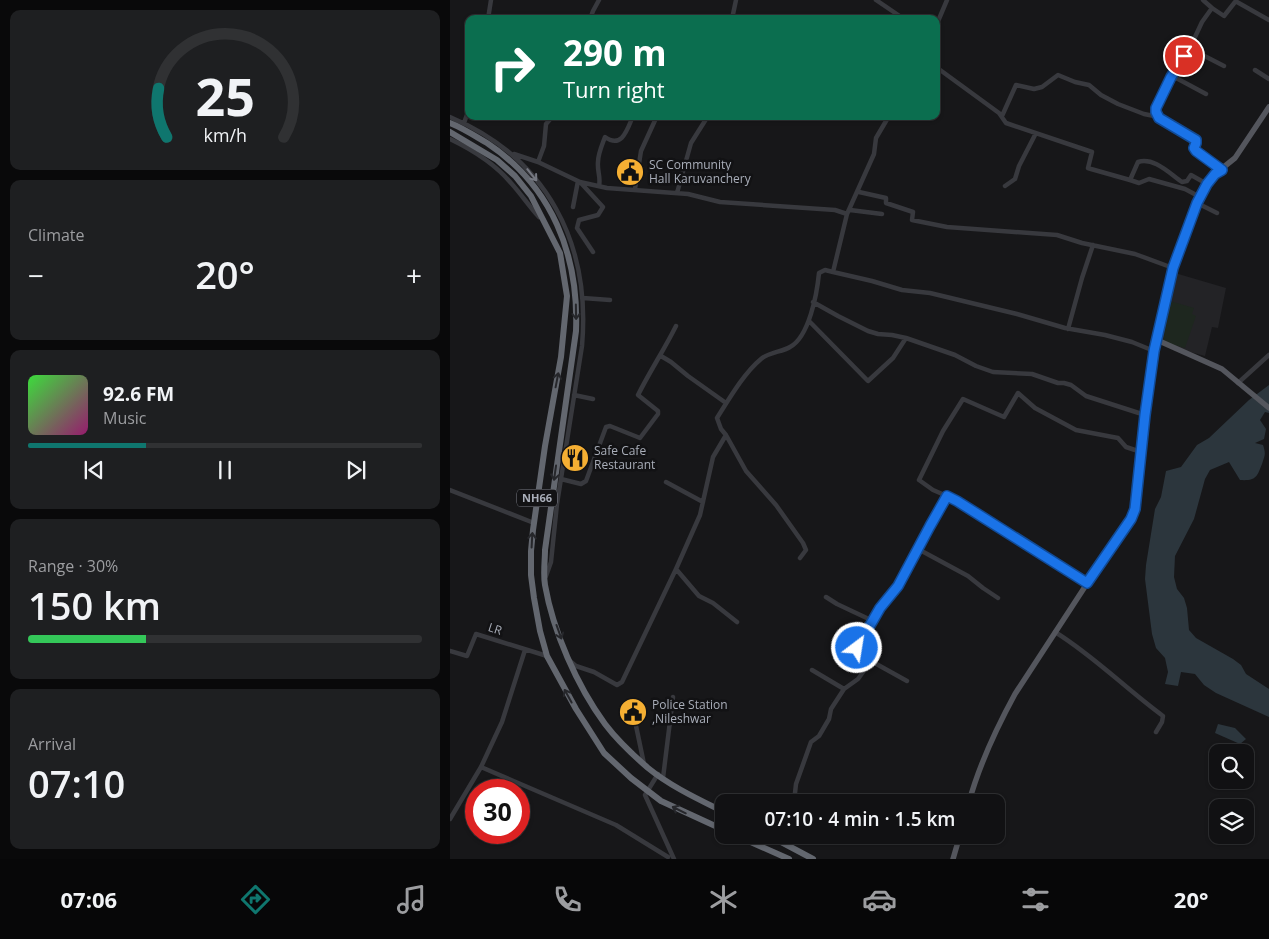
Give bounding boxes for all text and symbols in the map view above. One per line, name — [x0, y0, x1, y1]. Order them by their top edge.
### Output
text: 290 m — [563, 29, 667, 76]
icon: right — [480, 35, 545, 100]
pin — [1163, 35, 1205, 77]
icon: arrive — [1170, 42, 1198, 70]
text: 25 — [195, 60, 255, 131]
text: Turn right — [563, 74, 665, 104]
text: km/h — [203, 123, 247, 147]
place label: SC Community Hall Karuvanchery — [649, 156, 752, 187]
public building icon: SC Community Hall Karuvanchery — [615, 157, 645, 187]
one-way arrow — [527, 168, 538, 181]
text: Climate — [28, 224, 85, 246]
text: 20° — [195, 248, 255, 300]
text: − — [28, 256, 44, 294]
text: + — [406, 256, 422, 294]
one-way arrow — [571, 303, 581, 319]
one-way arrow — [552, 372, 562, 388]
text: 92.6 FM — [103, 381, 174, 407]
text: Music — [103, 407, 147, 429]
place label: Safe Cafe Restaurant — [594, 442, 655, 473]
restaurant icon: Safe Cafe Restaurant — [560, 443, 590, 473]
icon: previous — [80, 456, 108, 484]
icon: pause — [211, 456, 239, 484]
icon: next — [342, 456, 370, 484]
one-way arrow — [550, 464, 560, 480]
road number: NH66 — [517, 489, 557, 506]
one-way arrow — [527, 533, 536, 549]
text: Range · 30% — [28, 555, 118, 577]
text: 150 km — [28, 579, 161, 631]
street label: LR — [486, 618, 505, 639]
position arrow — [830, 621, 882, 673]
one-way arrow — [555, 624, 564, 640]
one-way arrow — [563, 689, 573, 703]
place label: Police Station ,Nileshwar — [652, 696, 728, 727]
public building icon: Police Station ,Nileshwar — [618, 697, 648, 727]
text: Arrival — [28, 733, 76, 755]
map controls — [1209, 744, 1254, 844]
button: search — [1209, 744, 1254, 789]
text: 07:10 — [28, 757, 125, 809]
speed limit sign: 30 — [465, 779, 530, 844]
button: layers — [1209, 799, 1254, 844]
one-way arrow — [672, 805, 687, 815]
text: 07:10 · 4 min · 1.5 km — [765, 806, 955, 832]
icon: directions — [238, 882, 273, 917]
icon: music — [394, 882, 429, 917]
icon: phone — [550, 882, 585, 917]
icon: climate — [706, 882, 741, 917]
icon: car — [862, 882, 897, 917]
icon: filters — [1018, 882, 1053, 917]
text: 07:06 — [60, 884, 117, 914]
text: 20° — [1174, 884, 1208, 914]

